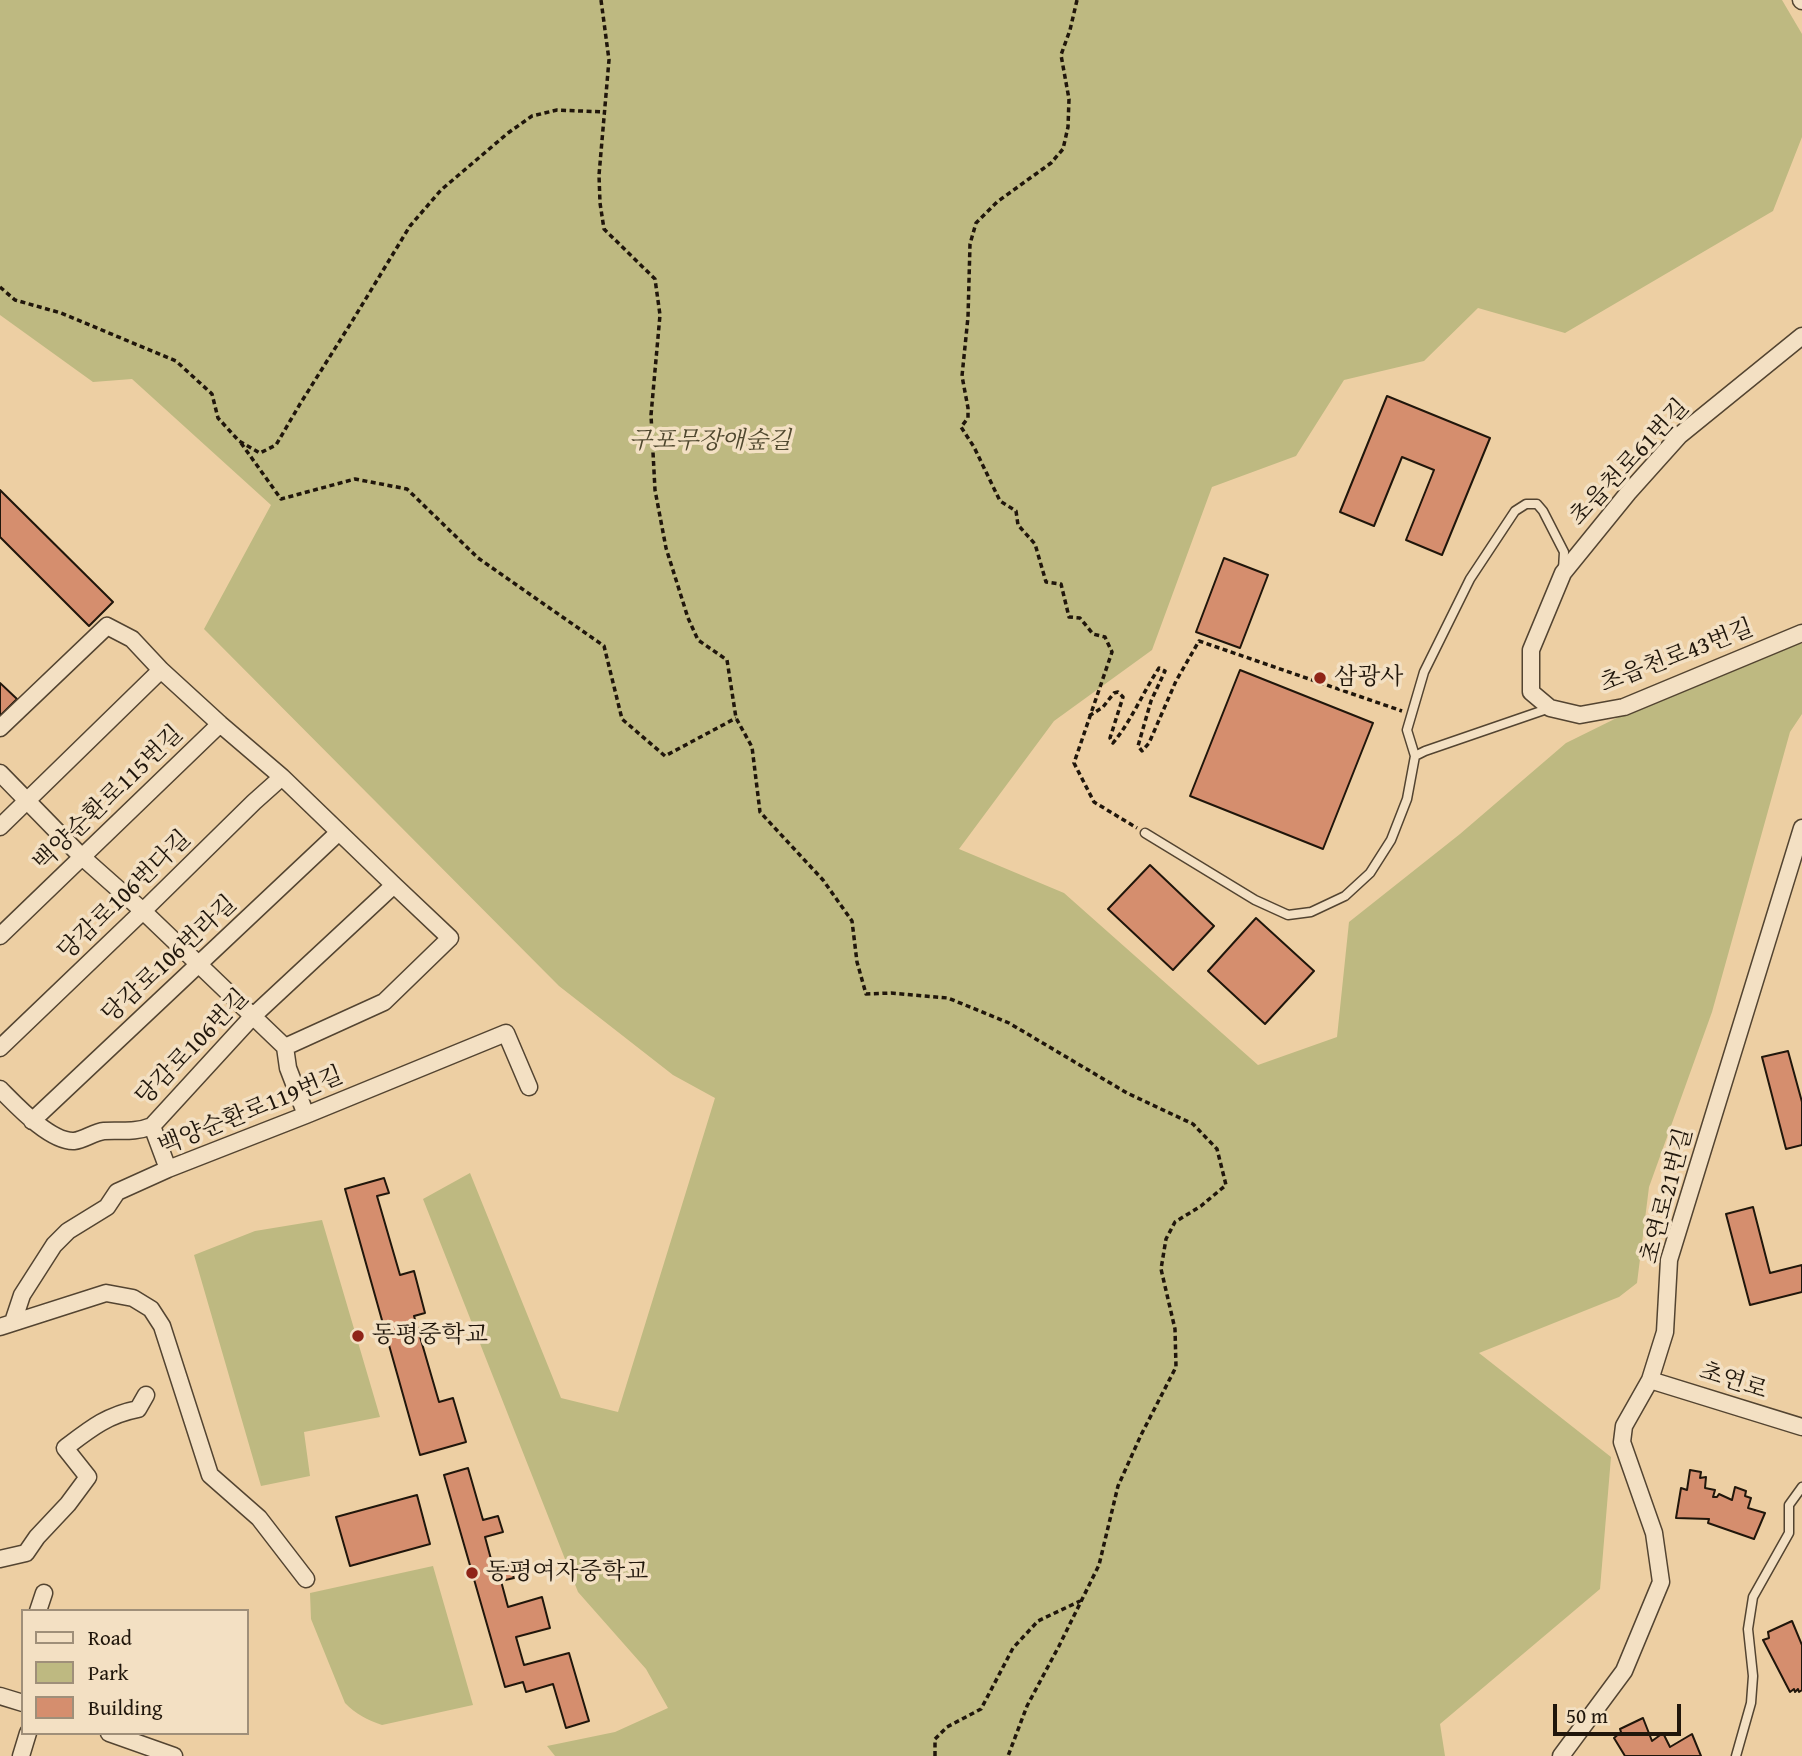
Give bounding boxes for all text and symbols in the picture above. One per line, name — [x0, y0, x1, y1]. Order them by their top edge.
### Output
street label: 초읍천로61번길 — [1564, 394, 1696, 532]
park label: 구포무장애숲길 — [629, 428, 791, 456]
street label: 초읍천로43번길 — [1596, 614, 1758, 700]
place label: 삼광사 — [1334, 664, 1404, 692]
marker: 삼광사 — [1312, 670, 1328, 686]
street label: 백양순환로115번길 — [28, 720, 190, 878]
street label: 당감로106번다길 — [52, 825, 198, 967]
street label: 당감로106번라길 — [97, 890, 243, 1030]
street label: 당감로106번길 — [130, 984, 256, 1112]
street label: 백양순환로119번길 — [154, 1062, 348, 1162]
street label: 초연로21번길 — [1636, 1125, 1700, 1267]
place label: 동평중학교 — [372, 1322, 488, 1350]
marker: 동평중학교 — [350, 1328, 366, 1344]
street label: 초연로 — [1695, 1358, 1771, 1406]
place label: 동평여자중학교 — [486, 1559, 648, 1587]
marker: 동평여자중학교 — [464, 1565, 480, 1581]
legend — [21, 1609, 248, 1735]
text: Road — [88, 1622, 132, 1653]
text: Park — [88, 1657, 129, 1688]
scale bar — [1557, 1690, 1685, 1734]
text: Building — [88, 1692, 162, 1723]
text: 50 m — [1566, 1700, 1608, 1731]

